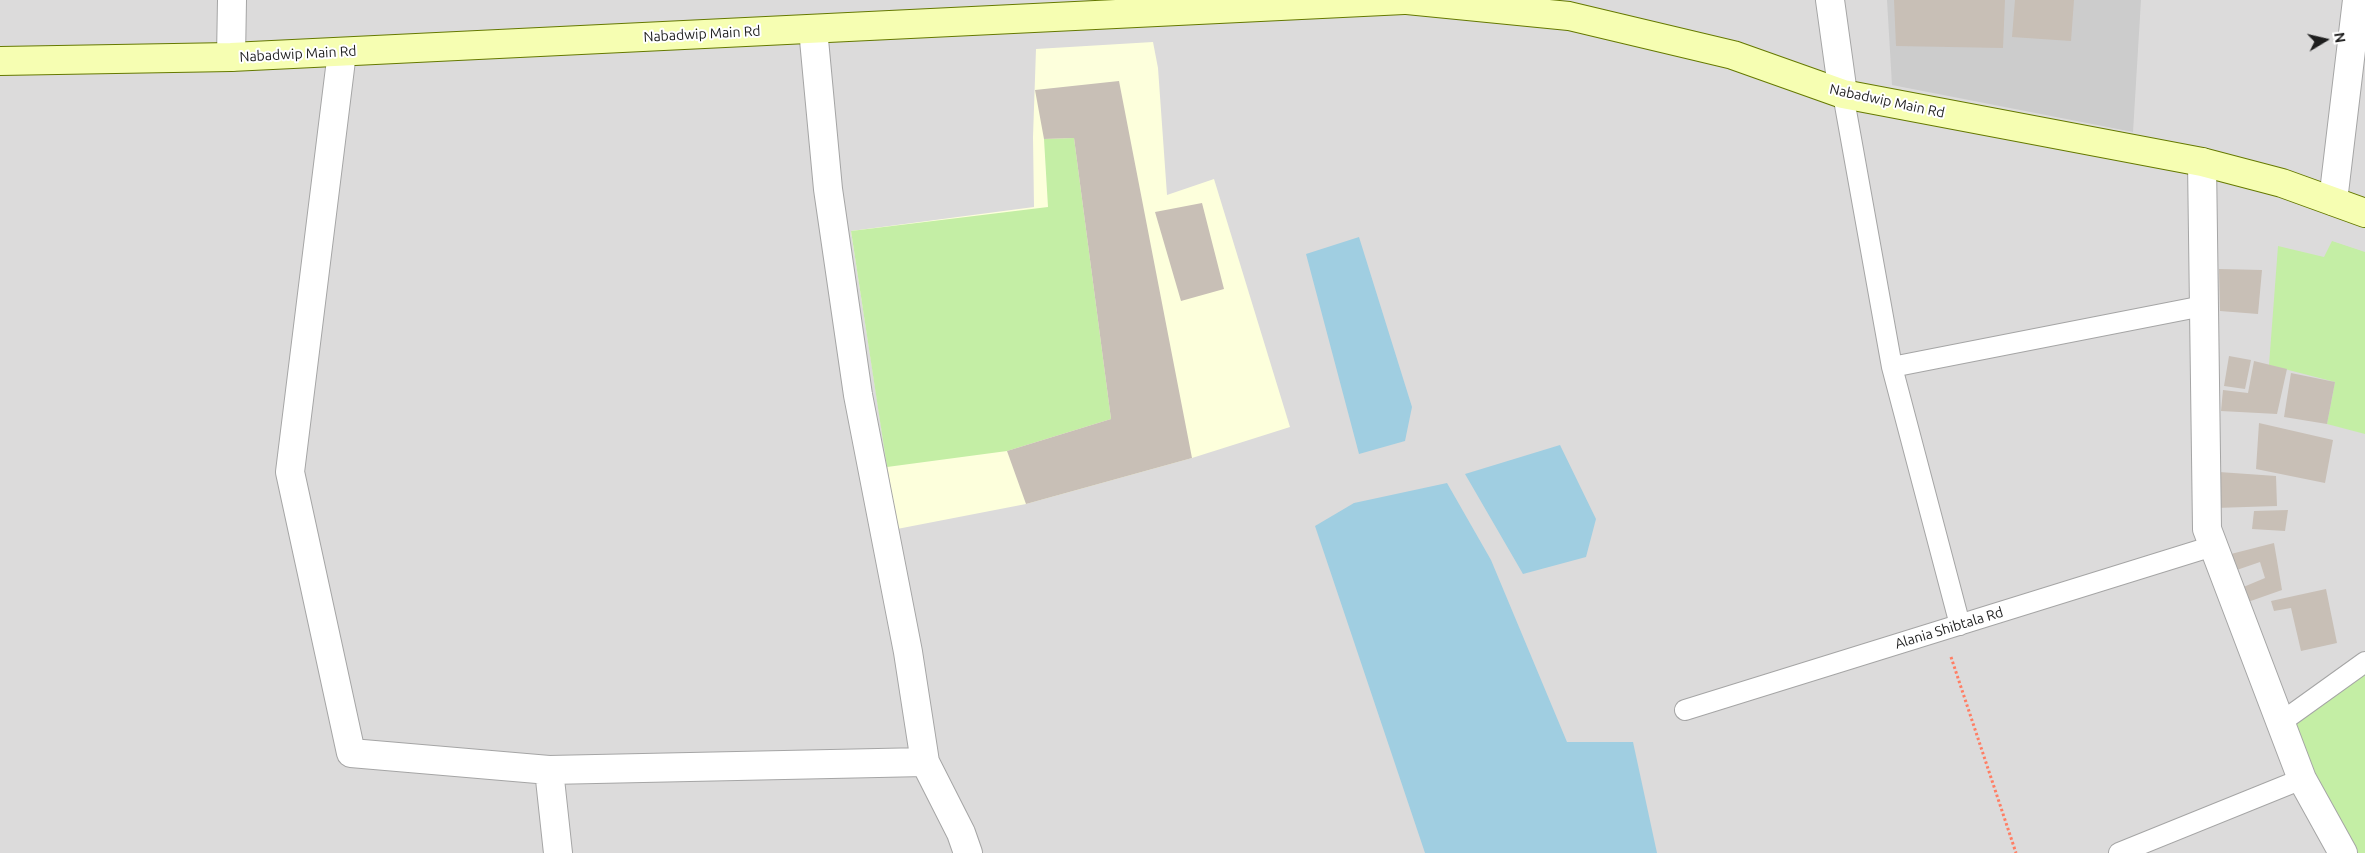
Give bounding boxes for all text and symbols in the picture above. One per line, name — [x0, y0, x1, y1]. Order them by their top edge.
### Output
north arrow — [2300, 15, 2350, 65]
street label: Nabadwip Main Rd — [643, 23, 761, 45]
text: N — [2331, 31, 2349, 44]
street label: Nabadwip Main Rd — [239, 43, 357, 65]
street label: Nabadwip Main Rd — [1828, 81, 1946, 121]
street label: Alania Shibtala Rd — [1893, 604, 2005, 652]

